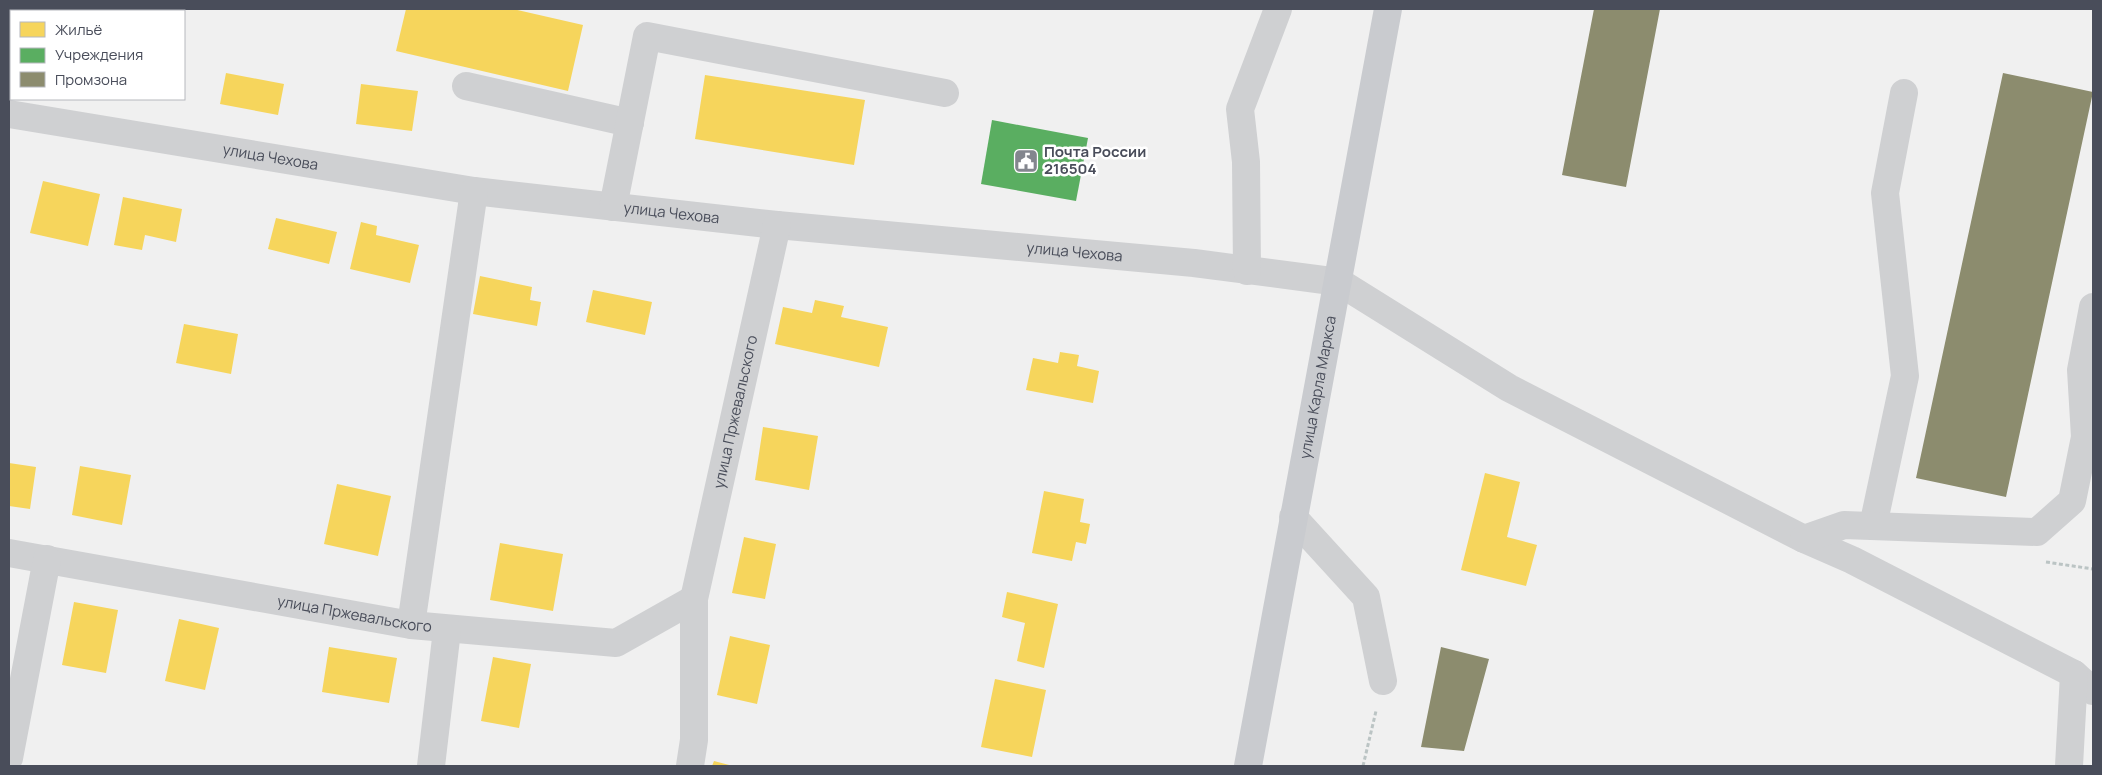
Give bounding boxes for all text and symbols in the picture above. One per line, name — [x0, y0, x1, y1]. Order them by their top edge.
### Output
legend — [10, 10, 185, 100]
text: Жильё — [55, 19, 103, 40]
text: Учреждения — [55, 44, 143, 65]
text: Промзона — [55, 69, 127, 90]
street label: улица Чехова — [221, 139, 320, 175]
place label: Почта России 216504 — [1044, 141, 1146, 179]
public building icon: Почта России 216504 — [1013, 148, 1039, 174]
street label: улица Чехова — [622, 197, 721, 228]
street label: улица Чехова — [1026, 237, 1124, 266]
street label: улица Карла Маркса — [1294, 314, 1341, 461]
street label: улица Пржевальского — [708, 333, 762, 490]
street label: улица Пржевальского — [276, 590, 433, 637]

